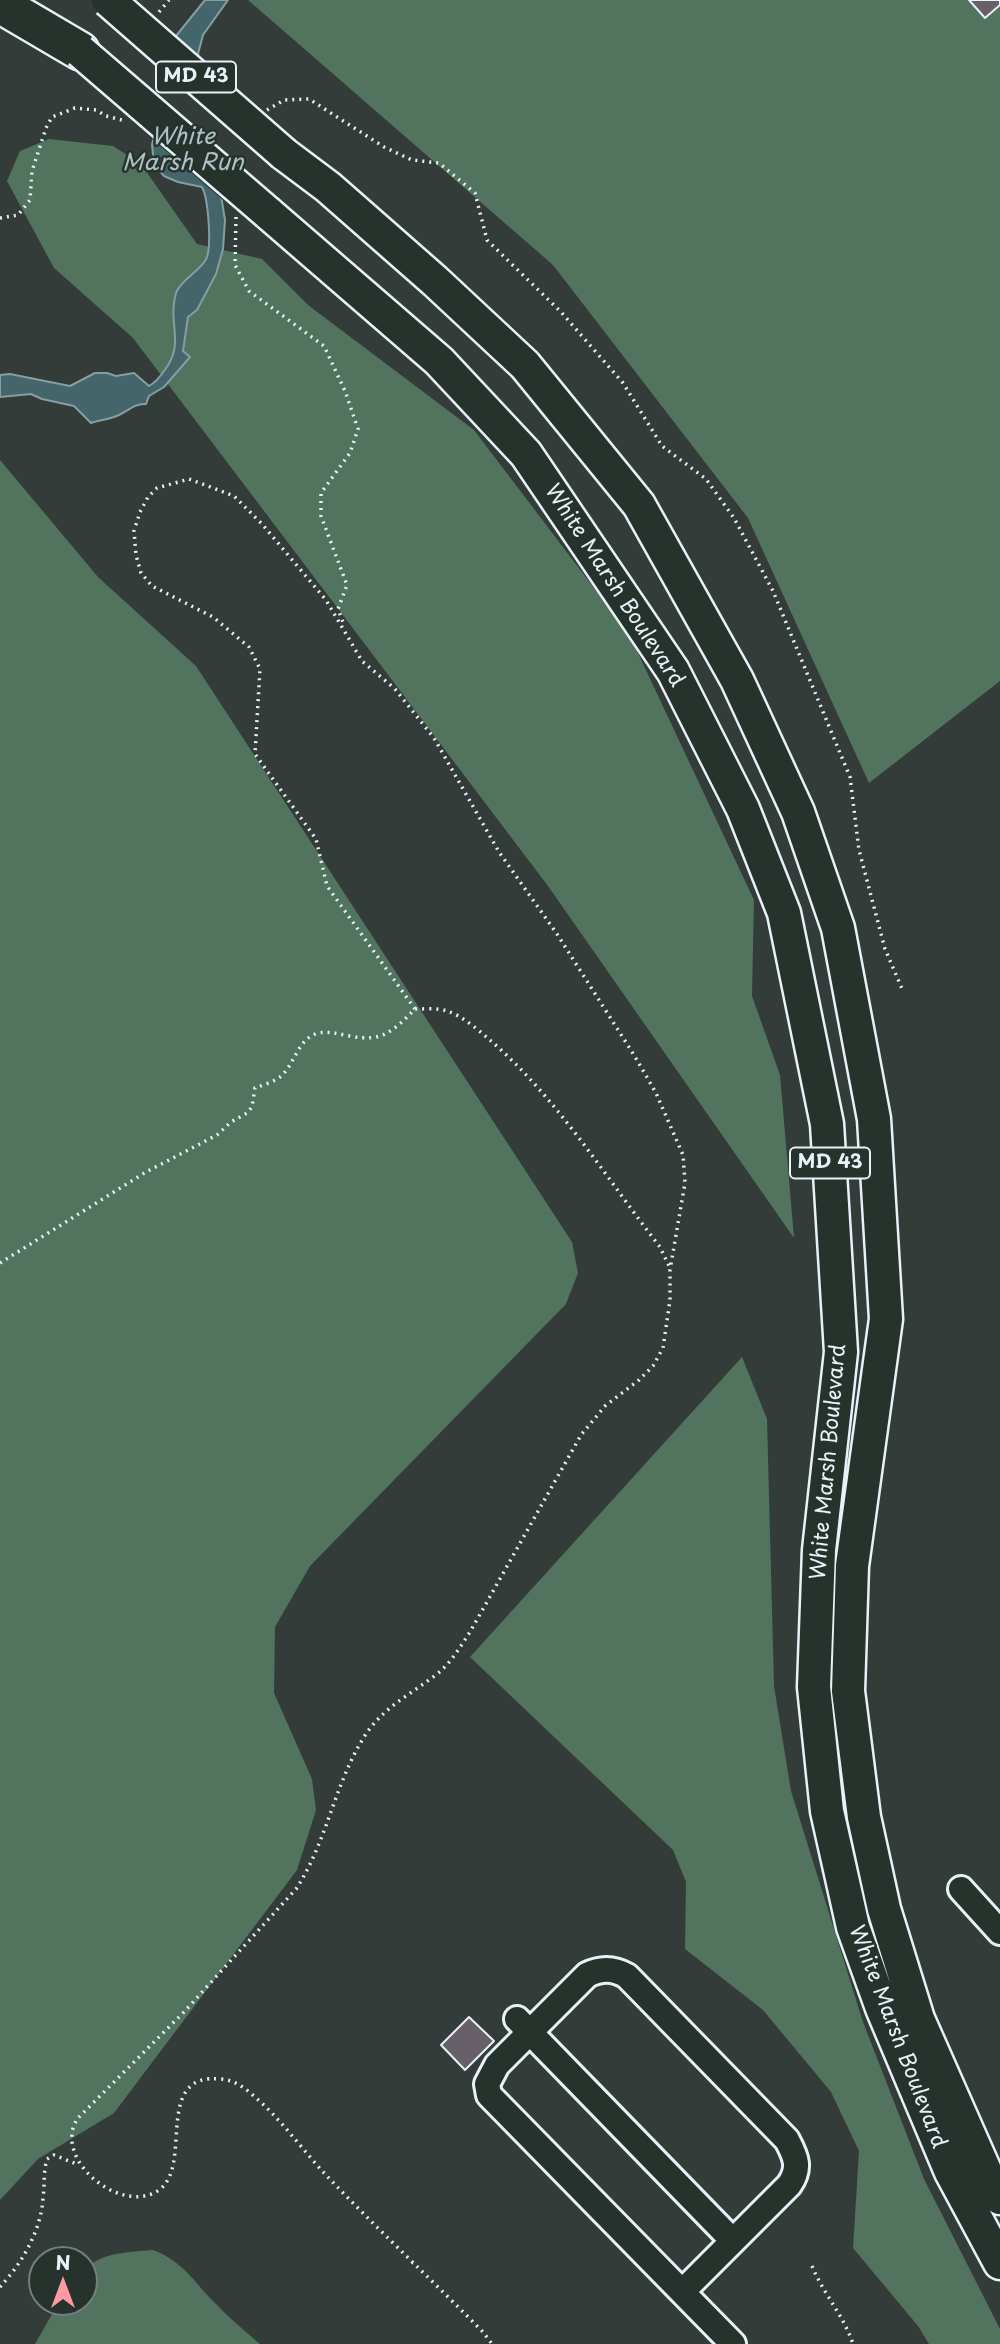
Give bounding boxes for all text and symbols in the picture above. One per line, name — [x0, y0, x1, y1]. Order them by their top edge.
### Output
road number: MD 43 — [156, 61, 236, 92]
water label: White Marsh Run — [122, 124, 244, 178]
street label: White Marsh Boulevard — [539, 480, 689, 692]
road number: MD 43 — [790, 1148, 870, 1178]
street label: White Marsh Boulevard — [806, 1343, 852, 1581]
street label: White Marsh Boulevard — [843, 1922, 951, 2152]
north arrow — [28, 2246, 98, 2316]
text: N — [55, 2248, 71, 2276]

